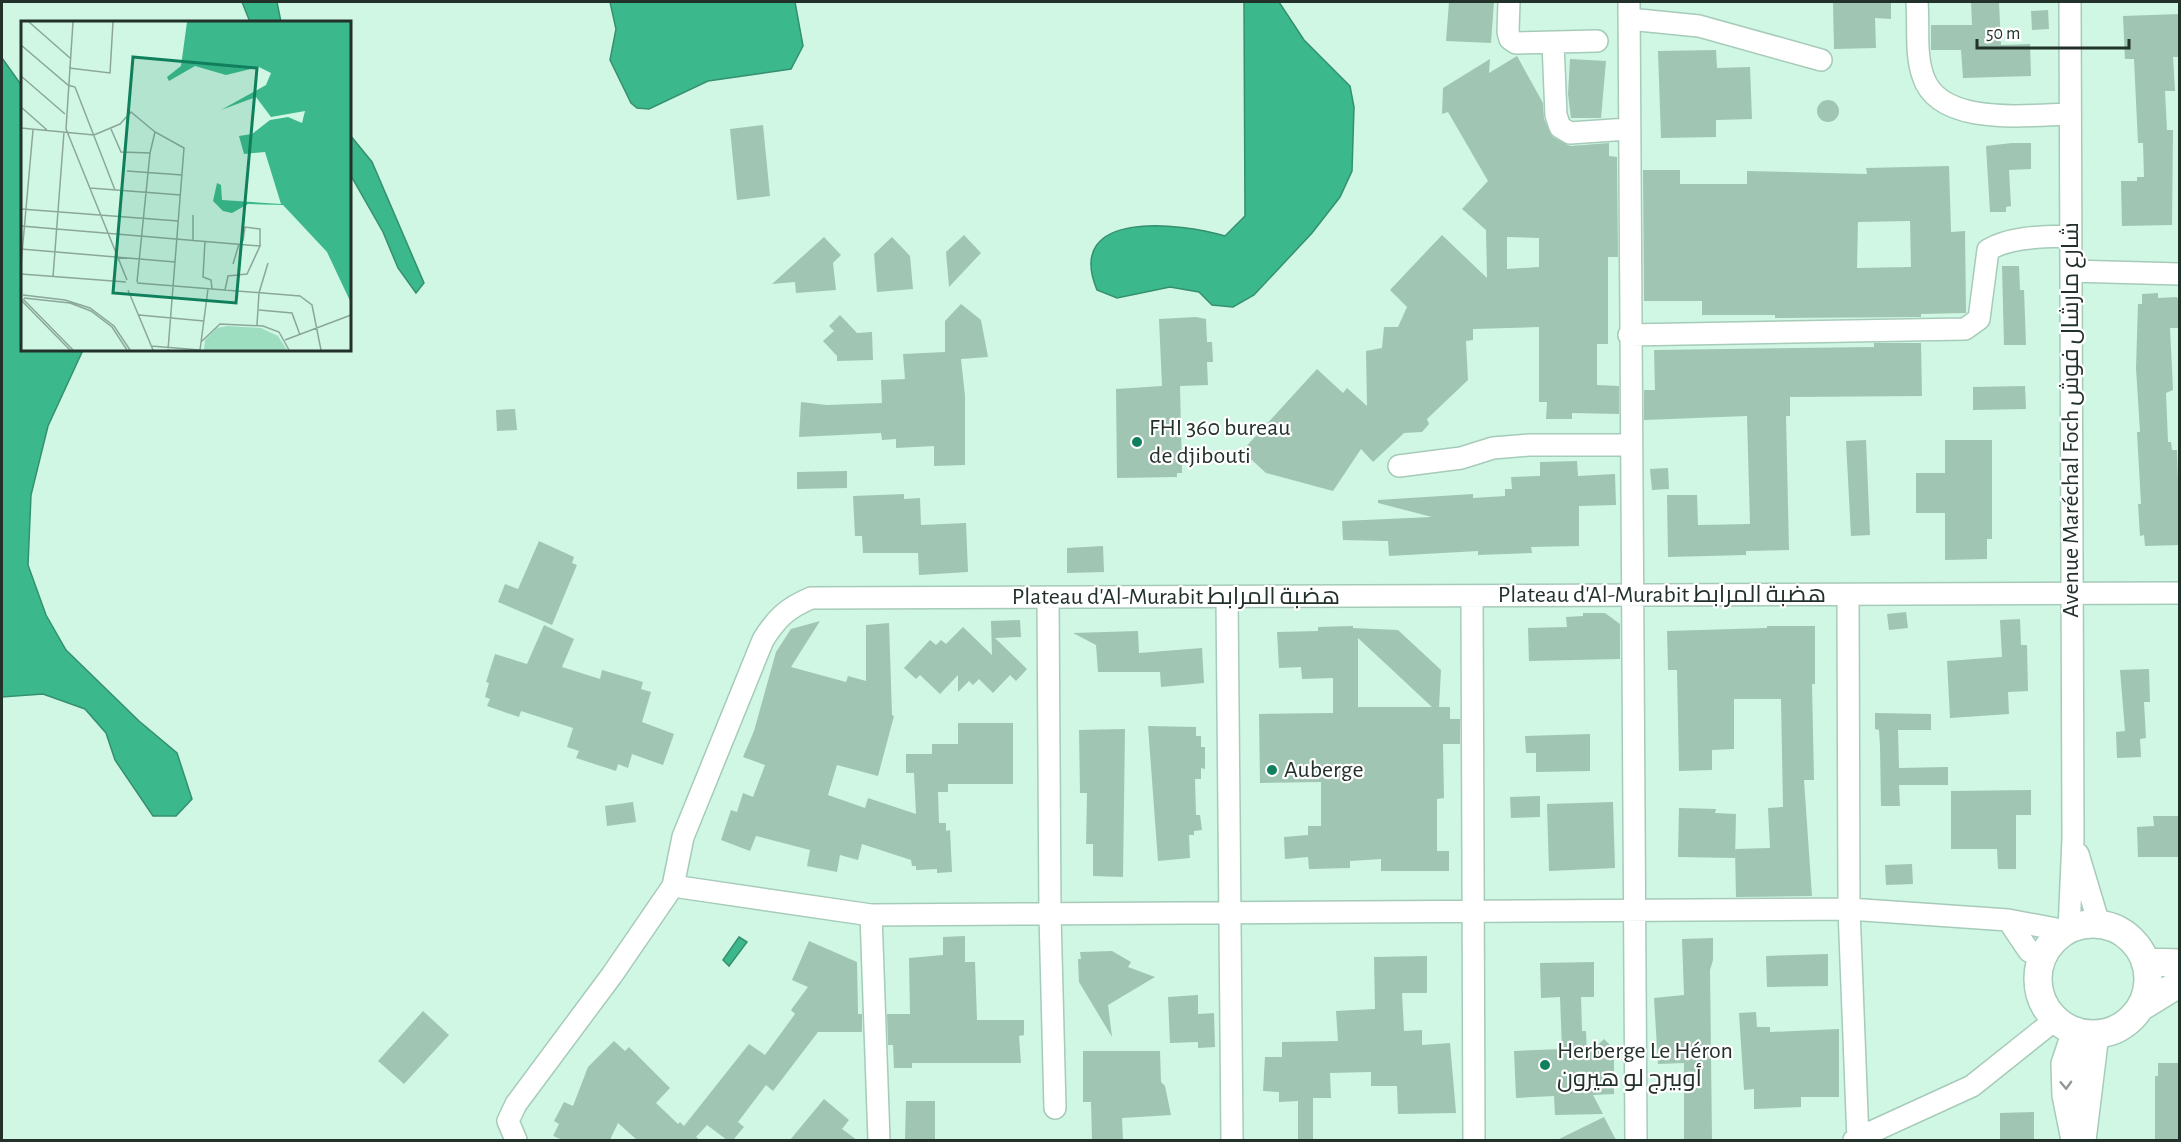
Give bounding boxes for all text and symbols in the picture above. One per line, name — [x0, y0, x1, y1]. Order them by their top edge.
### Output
scale bar — [1977, 12, 2128, 50]
inset map — [21, 21, 351, 351]
text: 50 m — [1986, 25, 2020, 43]
street label: Avenue Maréchal Foch شارع مارشال فوش — [2058, 222, 2086, 618]
place label: FHI 360 bureau de djibouti — [1149, 416, 1290, 468]
marker: FHI 360 bureau de djibouti — [1130, 435, 1144, 449]
street label: Plateau d'Al-Murabit هضبة المرابط — [1498, 583, 1826, 607]
street label: Plateau d'Al-Murabit هضبة المرابط — [1012, 585, 1340, 609]
place label: Auberge — [1284, 758, 1364, 782]
marker: Auberge — [1265, 763, 1279, 777]
place label: Herberge Le Héron أوبيرج لو هيرون — [1557, 1039, 1733, 1094]
marker: Herberge Le Héron أوبيرج لو هيرون — [1538, 1058, 1552, 1072]
one-way arrow — [2059, 1081, 2072, 1090]

